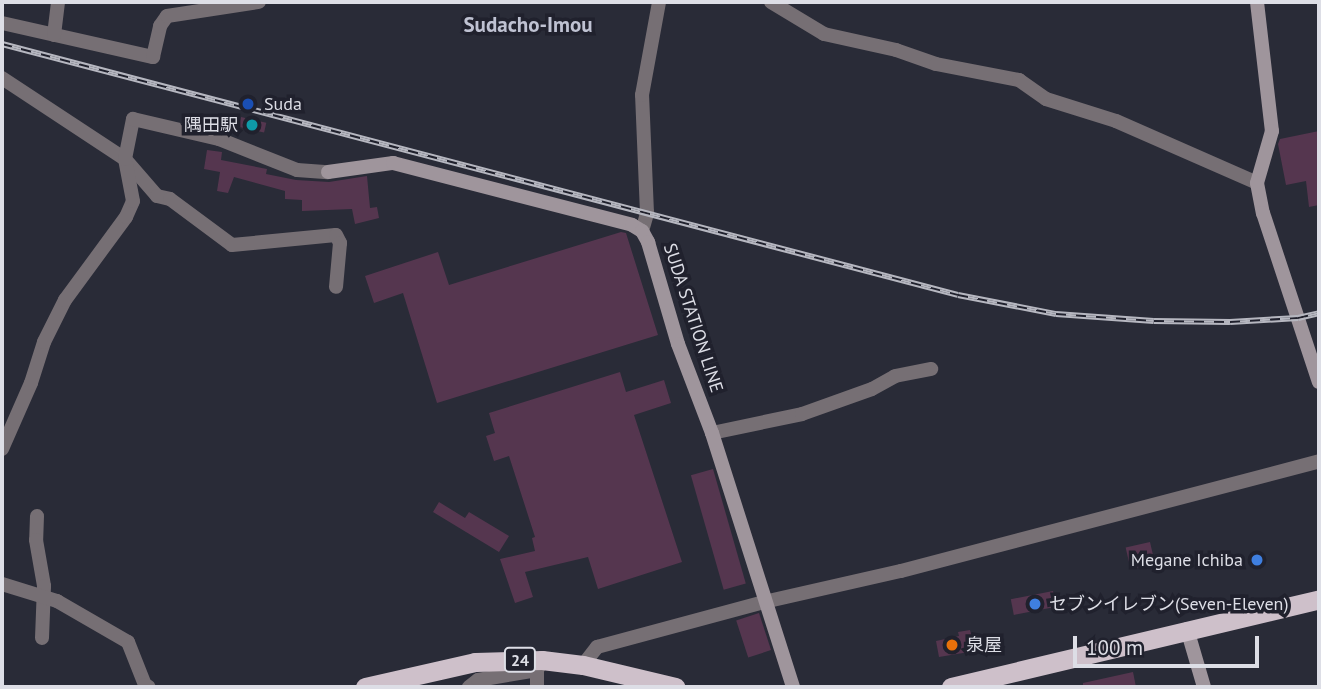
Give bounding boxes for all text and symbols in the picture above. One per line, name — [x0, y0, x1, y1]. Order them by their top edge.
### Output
district label: Sudacho-Imou — [463, 12, 593, 38]
place label: Suda — [264, 93, 302, 115]
marker: Suda — [238, 94, 258, 114]
place label: 隅田駅 — [184, 114, 238, 136]
marker: 隅田駅 — [244, 117, 260, 133]
street label: SUDA STATION LINE — [659, 240, 727, 396]
place label: Megane Ichiba — [1131, 549, 1243, 571]
marker: Megane Ichiba — [1249, 552, 1265, 568]
place label: セブンイレブン(Seven-Eleven) — [1049, 593, 1288, 615]
marker: セブンイレブン(Seven-Eleven) — [1027, 596, 1043, 612]
scale bar — [1076, 622, 1262, 666]
place label: 泉屋 — [966, 634, 1002, 656]
text: 100 m — [1086, 634, 1143, 661]
marker: 泉屋 — [944, 637, 960, 653]
road number: 24 — [503, 648, 538, 673]

